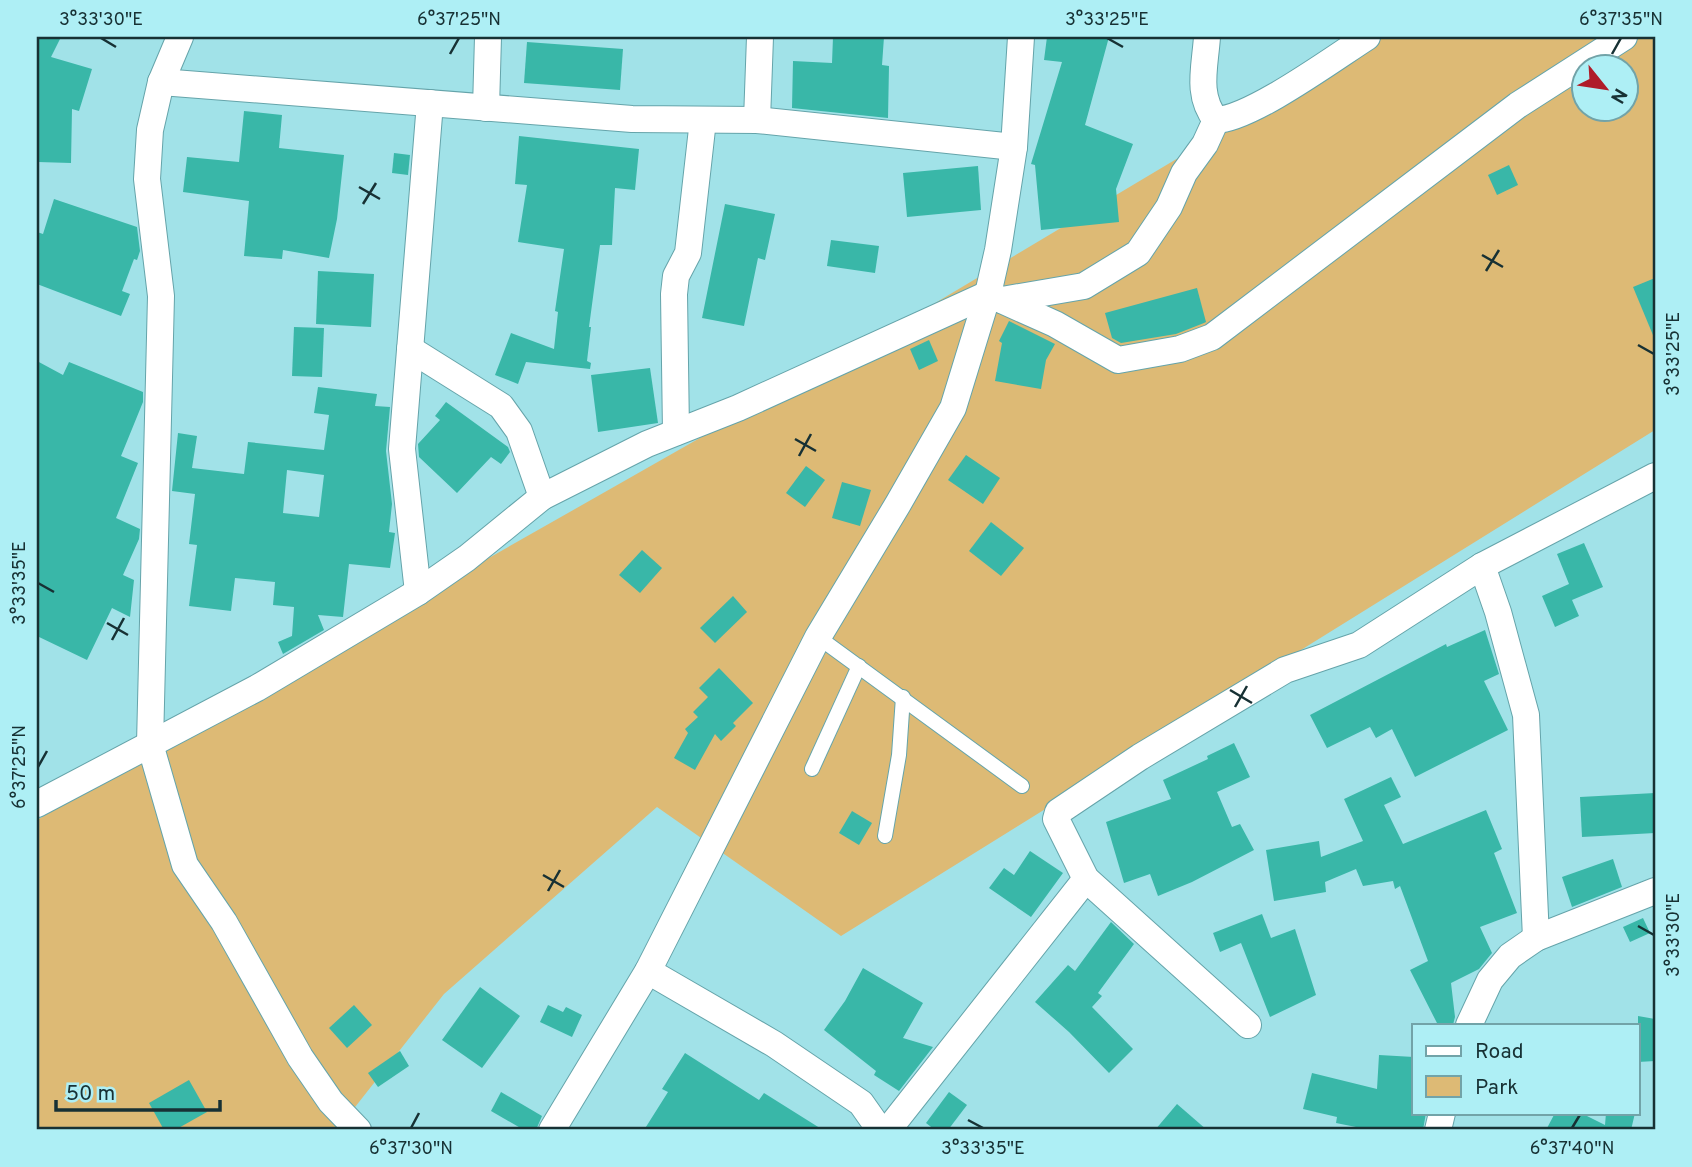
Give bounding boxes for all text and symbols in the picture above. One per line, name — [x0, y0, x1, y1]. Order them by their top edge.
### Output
text: 3°33'30"E — [59, 9, 143, 32]
text: 6°37'25"N — [417, 9, 501, 32]
text: 3°33'25"E — [1065, 9, 1149, 32]
text: 6°37'35"N — [1579, 9, 1663, 32]
north arrow — [1570, 52, 1640, 122]
text: N — [1604, 84, 1632, 107]
text: 3°33'25"E — [1663, 312, 1686, 396]
text: 3°33'35"E — [9, 541, 32, 625]
text: 6°37'25"N — [9, 725, 32, 809]
text: 3°33'30"E — [1663, 893, 1686, 977]
legend — [1412, 1024, 1640, 1114]
text: Road — [1475, 1039, 1524, 1066]
scale bar — [56, 1069, 220, 1113]
text: Park — [1475, 1075, 1518, 1102]
text: 50 m — [66, 1081, 115, 1108]
text: 6°37'30"N — [369, 1138, 453, 1161]
text: 3°33'35"E — [941, 1138, 1025, 1161]
text: 6°37'40"N — [1530, 1138, 1614, 1161]

